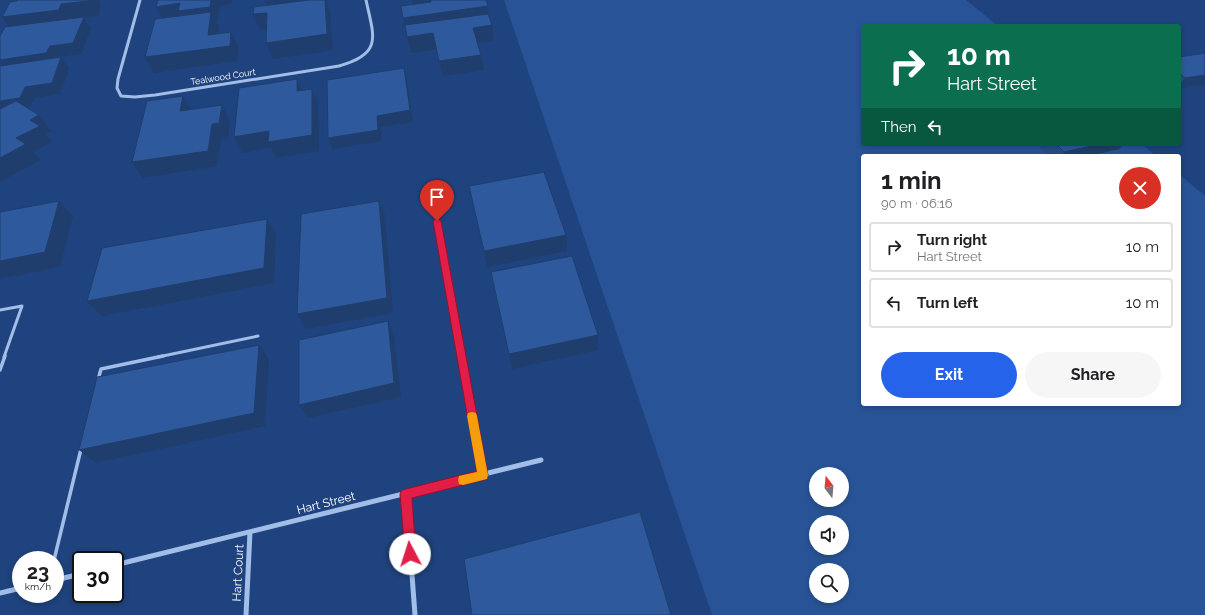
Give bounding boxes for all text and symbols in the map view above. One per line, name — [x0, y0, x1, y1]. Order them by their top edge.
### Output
text: 10 m — [947, 39, 1011, 72]
icon: right — [881, 40, 933, 92]
street label: Tealwood Court — [190, 67, 256, 87]
text: Hart Street — [947, 73, 1037, 94]
icon: left — [924, 116, 946, 138]
text: Then — [881, 118, 916, 136]
text: 1 min — [881, 166, 942, 195]
button: close — [1119, 167, 1161, 209]
pin — [420, 180, 454, 221]
icon: arrive — [426, 186, 448, 208]
text: 90 m · 06:16 — [881, 196, 953, 211]
text: Turn right — [917, 231, 987, 249]
icon: right — [883, 236, 905, 258]
text: 10 m — [1126, 238, 1159, 256]
text: Hart Street — [917, 249, 982, 264]
icon: left — [883, 292, 905, 314]
text: Turn left — [917, 294, 978, 312]
text: 10 m — [1126, 294, 1159, 312]
button: Exit — [881, 352, 1017, 398]
button: Share — [1025, 352, 1161, 398]
north arrow — [809, 467, 849, 507]
map controls — [809, 467, 849, 603]
street label: Hart Street — [295, 489, 357, 517]
button: sound — [809, 515, 849, 555]
position arrow — [389, 533, 431, 575]
street label: Hart Court — [230, 544, 246, 602]
speed limit sign: 30 — [72, 551, 124, 603]
text: 23 — [27, 560, 49, 584]
button: search — [809, 563, 849, 603]
text: km/h — [25, 581, 51, 592]

